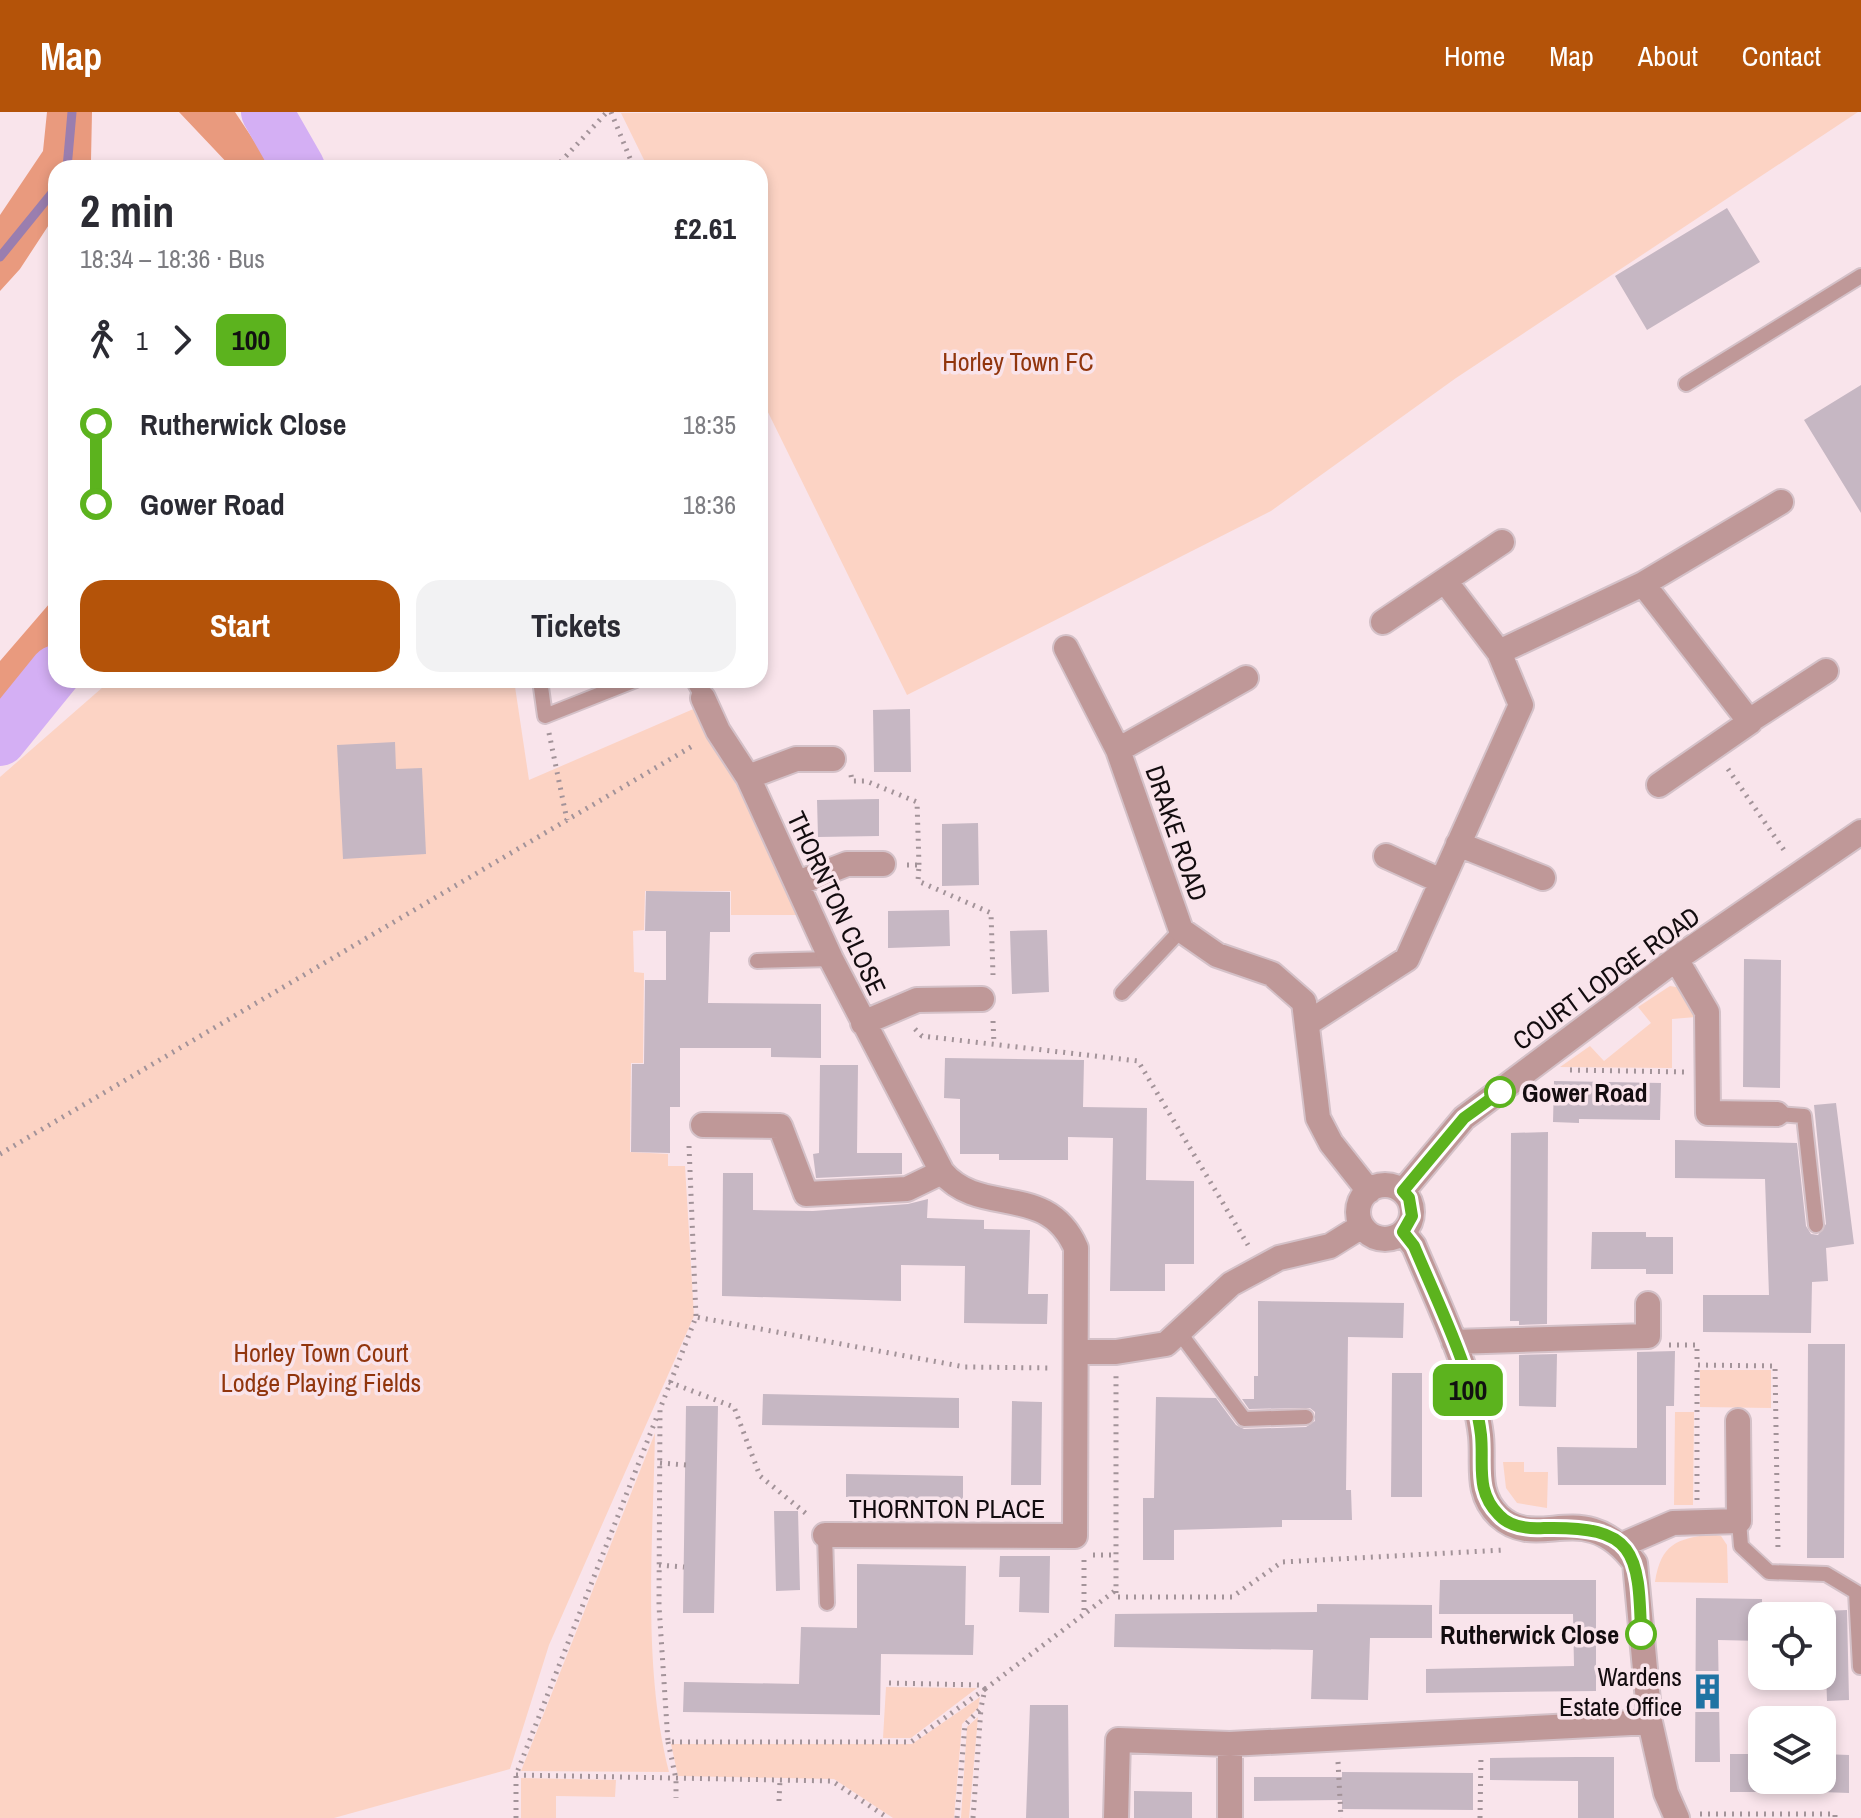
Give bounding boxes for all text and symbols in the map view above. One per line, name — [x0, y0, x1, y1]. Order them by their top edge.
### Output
text: Map — [40, 31, 102, 82]
text: Home — [1444, 37, 1505, 75]
text: Map — [1549, 37, 1594, 75]
text: About — [1638, 37, 1698, 75]
text: Contact — [1742, 37, 1821, 75]
text: 2 min — [80, 181, 174, 241]
text: £2.61 — [674, 208, 736, 248]
text: 18:34 – 18:36 · Bus — [80, 241, 265, 276]
icon: walk — [80, 318, 124, 362]
icon: forward — [160, 318, 204, 362]
text: 100 — [232, 321, 270, 359]
text: 1 — [136, 323, 148, 358]
park label: Horley Town FC — [942, 344, 1094, 379]
text: Rutherwick Close — [140, 404, 346, 444]
text: 18:35 — [683, 407, 736, 442]
text: Gower Road — [140, 484, 285, 524]
text: 18:36 — [683, 487, 736, 522]
button: Start — [80, 580, 400, 672]
button: Tickets — [416, 580, 736, 672]
street label: DRAKE ROAD — [1138, 761, 1216, 905]
street label: THORNTON CLOSE — [779, 806, 895, 1000]
street label: COURT LODGE ROAD — [1505, 898, 1707, 1058]
place label: Gower Road — [1522, 1075, 1648, 1110]
marker: Gower Road — [1485, 1077, 1515, 1107]
park label: Horley Town Court Lodge Playing Fields — [221, 1335, 421, 1400]
line badge: 100 — [1422, 1364, 1514, 1416]
text: 100 — [1449, 1371, 1487, 1409]
street label: THORNTON PLACE — [849, 1491, 1045, 1526]
map controls — [1748, 1602, 1836, 1794]
button: locate — [1748, 1602, 1836, 1690]
place label: Rutherwick Close — [1440, 1617, 1619, 1652]
marker: Rutherwick Close — [1626, 1619, 1656, 1649]
place label: Wardens Estate Office — [1559, 1659, 1682, 1724]
building icon: Wardens Estate Office — [1689, 1672, 1727, 1710]
button: layers — [1748, 1706, 1836, 1794]

